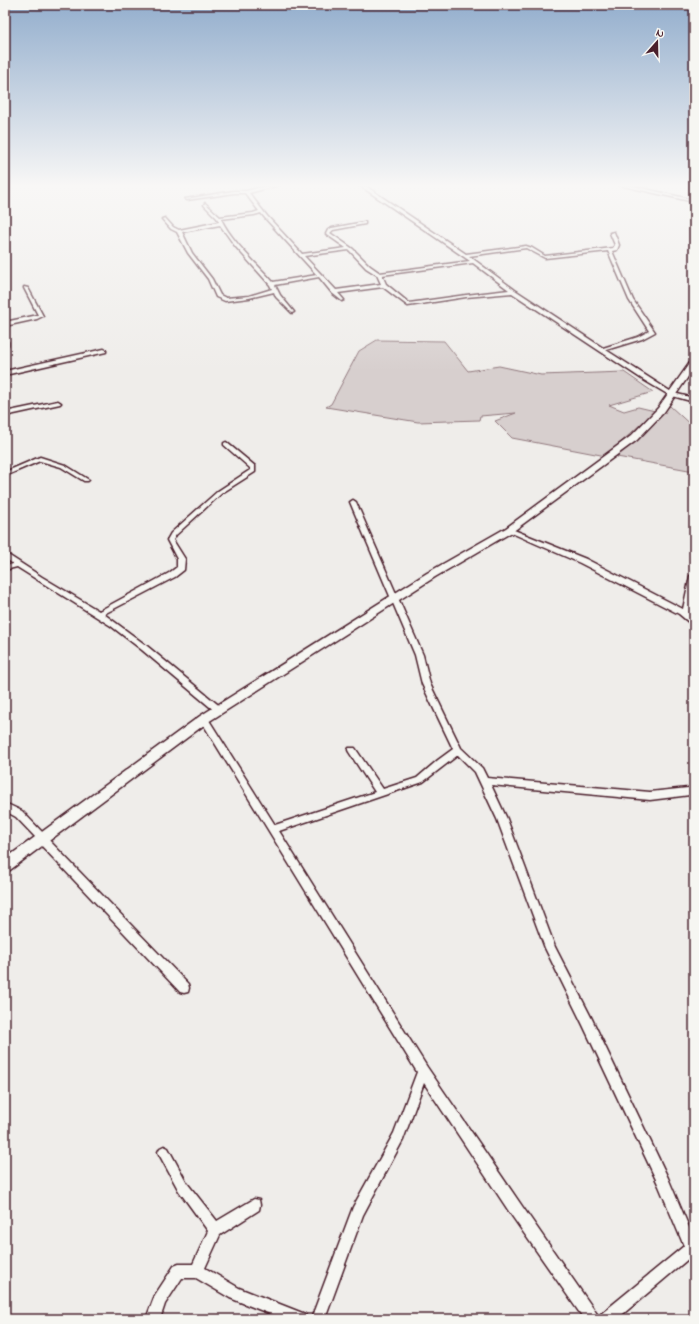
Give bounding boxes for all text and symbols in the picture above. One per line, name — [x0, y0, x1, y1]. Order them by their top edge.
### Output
north arrow — [637, 22, 677, 62]
text: N — [654, 25, 666, 42]

